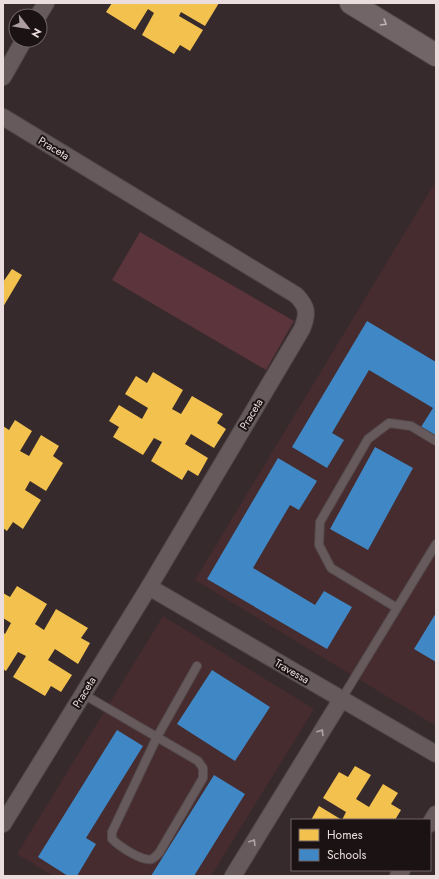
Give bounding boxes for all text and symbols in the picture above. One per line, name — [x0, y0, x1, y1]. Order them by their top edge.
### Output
north arrow — [8, 8, 48, 48]
one-way arrow — [380, 19, 387, 26]
text: N — [27, 25, 46, 41]
street label: Praceta — [35, 132, 73, 164]
street label: Praceta — [235, 395, 267, 433]
street label: Travessa — [272, 655, 312, 687]
street label: Praceta — [68, 673, 100, 711]
one-way arrow — [317, 729, 324, 736]
legend — [291, 819, 431, 871]
text: Homes — [327, 826, 363, 844]
one-way arrow — [248, 839, 256, 846]
text: Schools — [327, 846, 366, 864]

